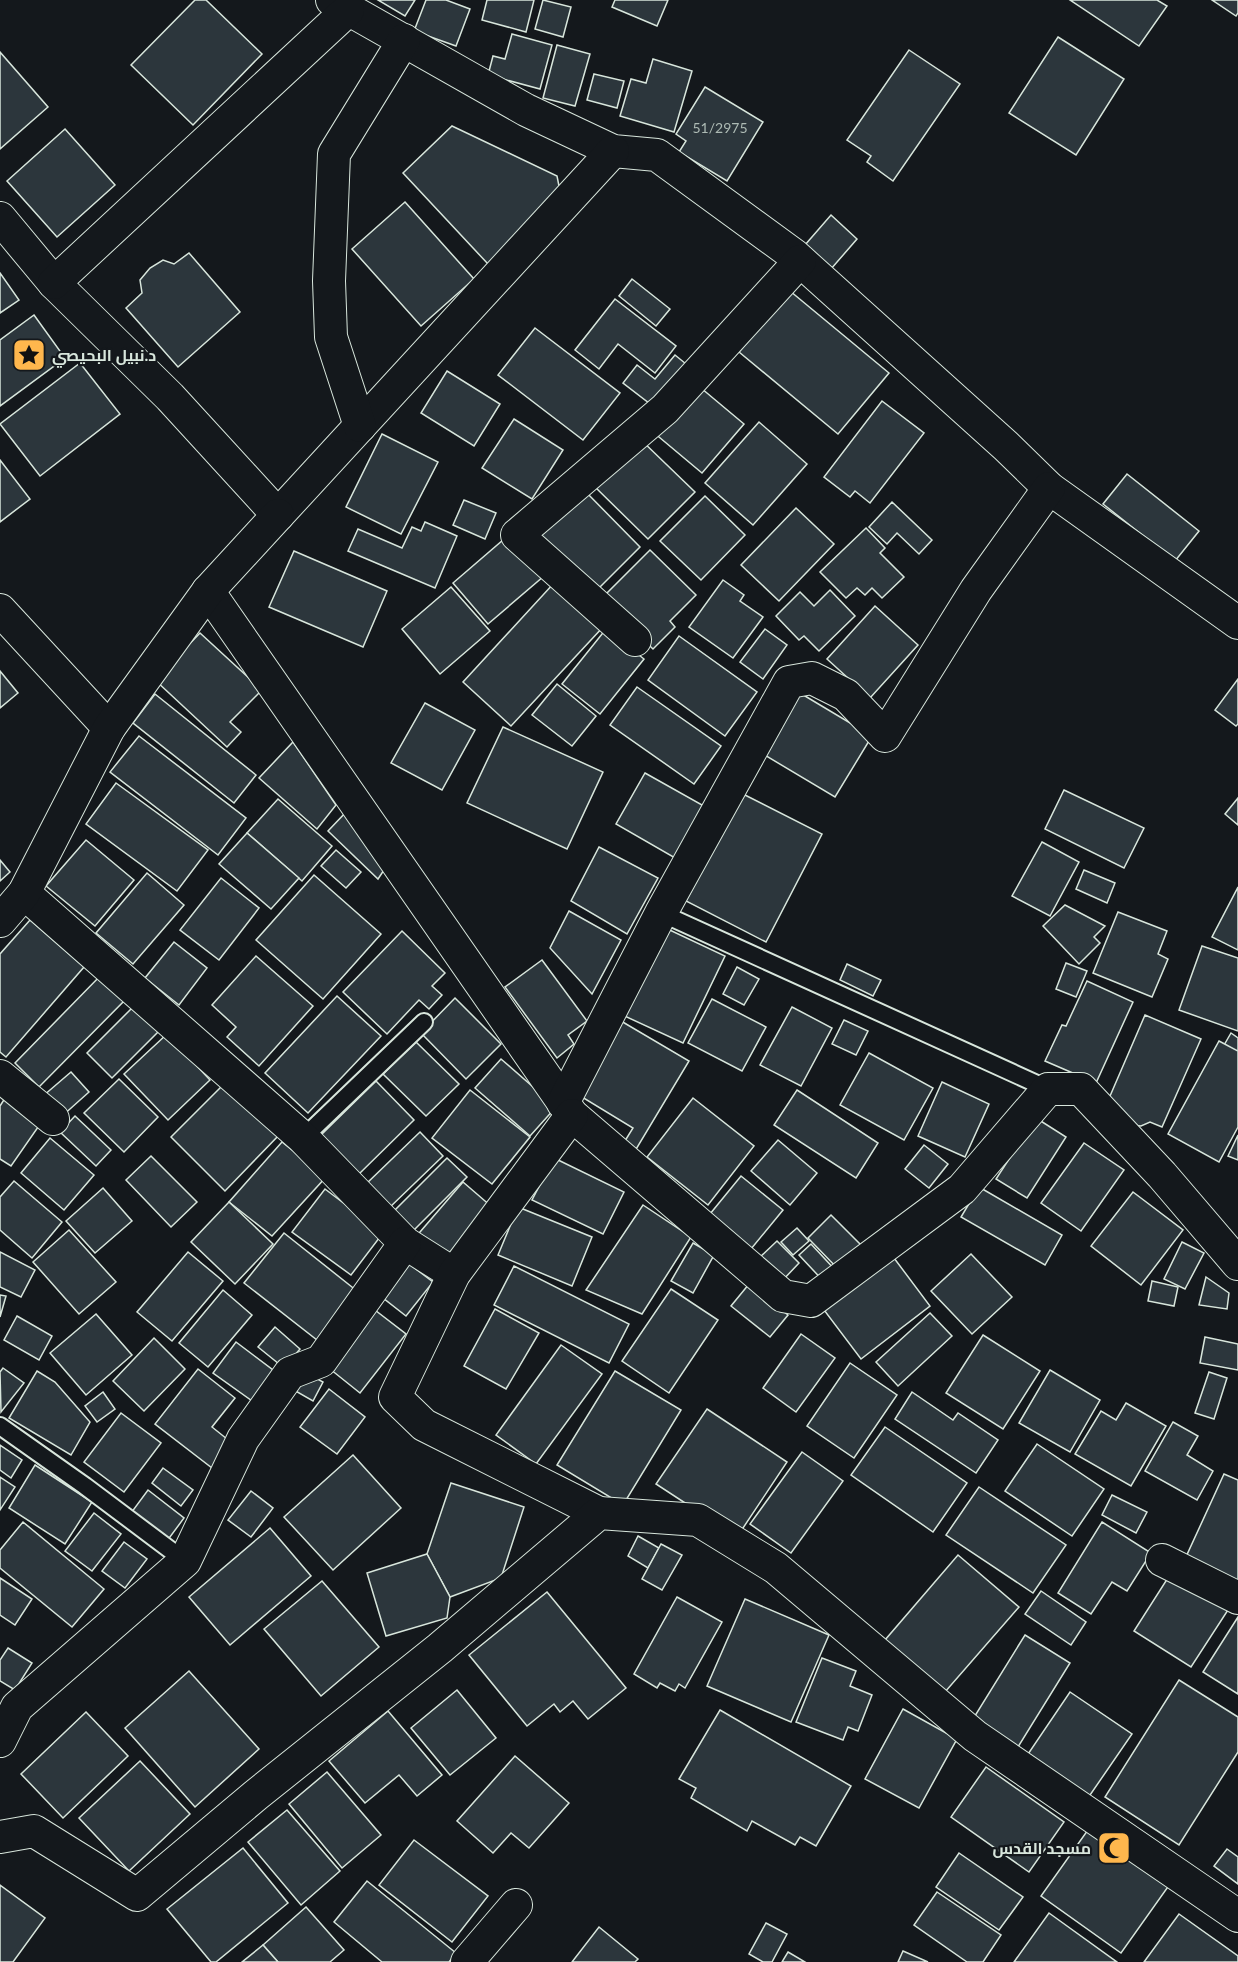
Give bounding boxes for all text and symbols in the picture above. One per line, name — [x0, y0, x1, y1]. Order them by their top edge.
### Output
house number: 51/2975 — [692, 119, 748, 136]
place icon: د.نبيل البحيصي — [11, 337, 47, 373]
place label: د.نبيل البحيصي — [52, 345, 156, 368]
mosque icon: مسجد القدس — [1096, 1830, 1132, 1866]
place label: مسجد القدس — [993, 1838, 1091, 1858]

